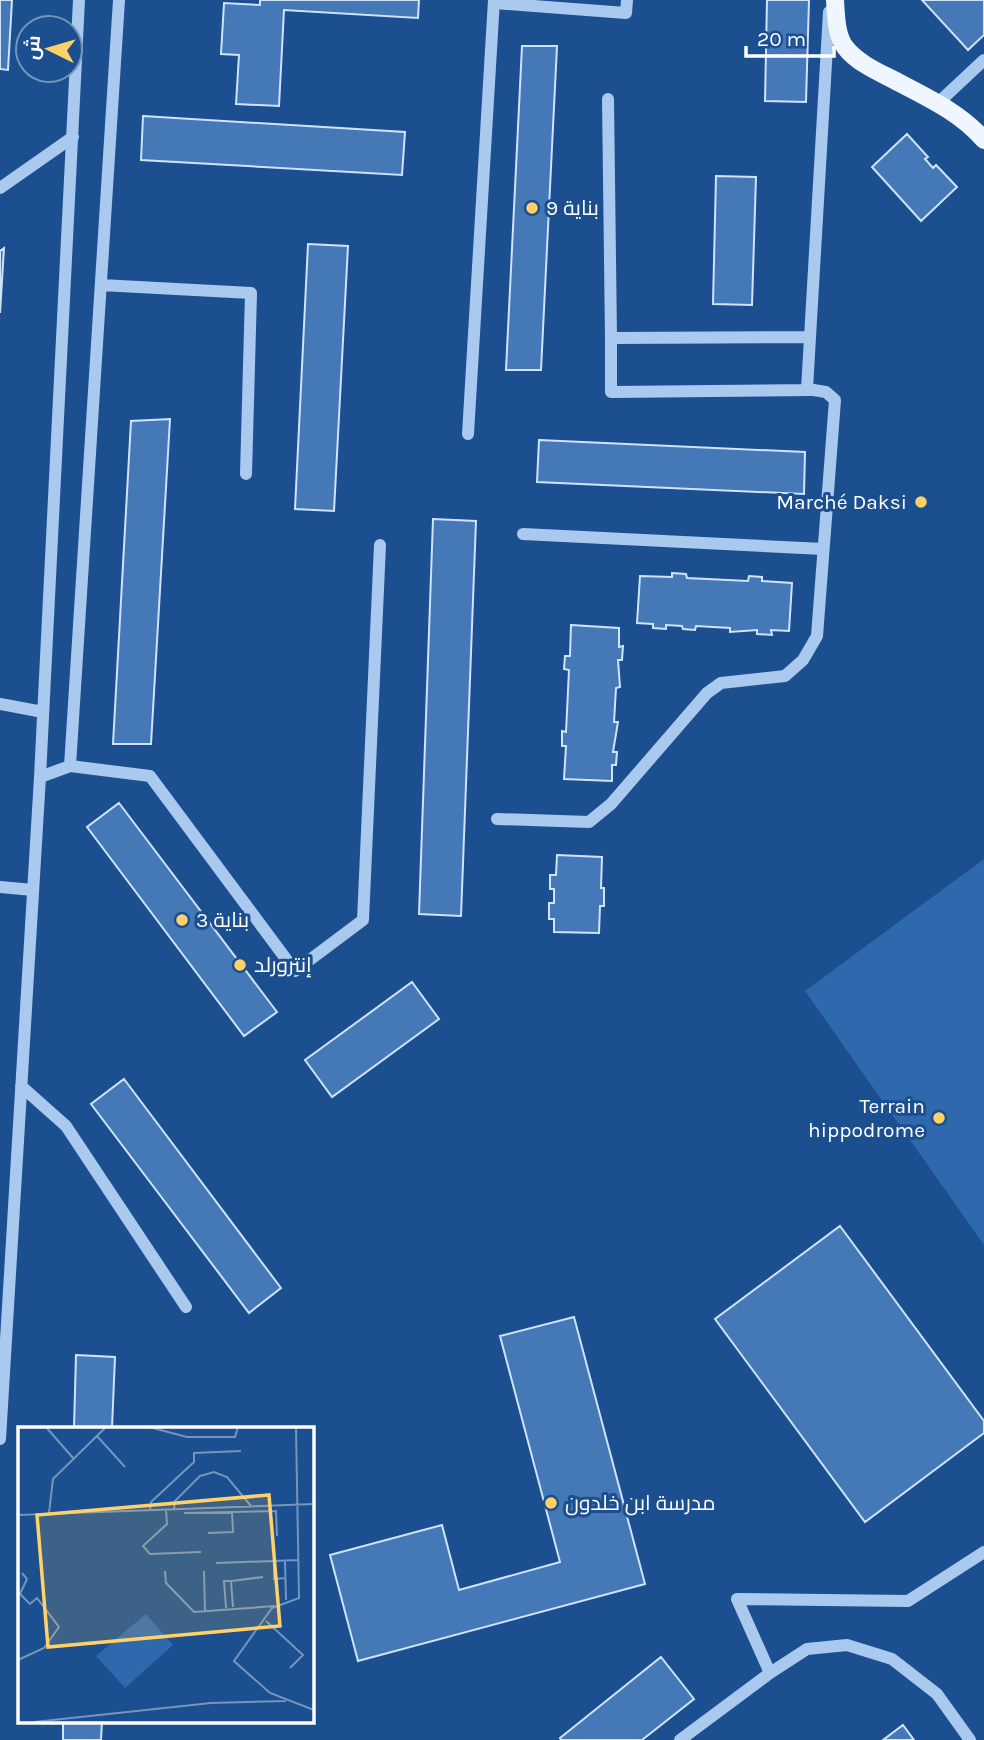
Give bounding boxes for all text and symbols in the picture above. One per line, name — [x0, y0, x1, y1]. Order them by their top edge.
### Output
north arrow — [14, 14, 84, 84]
scale bar — [746, 14, 834, 58]
text: 20 m — [757, 27, 806, 51]
text: ش — [21, 34, 45, 61]
place label: بناية 9 — [546, 196, 599, 220]
marker: بناية 9 — [524, 200, 540, 216]
place label: Marché Daksi — [776, 490, 907, 514]
marker: Marché Daksi — [913, 494, 929, 510]
place label: بناية 3 — [196, 908, 249, 932]
marker: بناية 3 — [174, 912, 190, 928]
place label: إنترورلد — [254, 953, 312, 978]
marker: إنترورلد — [232, 957, 248, 973]
place label: Terrain hippodrome — [808, 1094, 925, 1142]
marker: Terrain hippodrome — [931, 1110, 947, 1126]
inset map — [18, 1427, 313, 1722]
place label: مدرسة ابن خلدون — [565, 1491, 715, 1516]
marker: مدرسة ابن خلدون — [543, 1495, 559, 1511]

